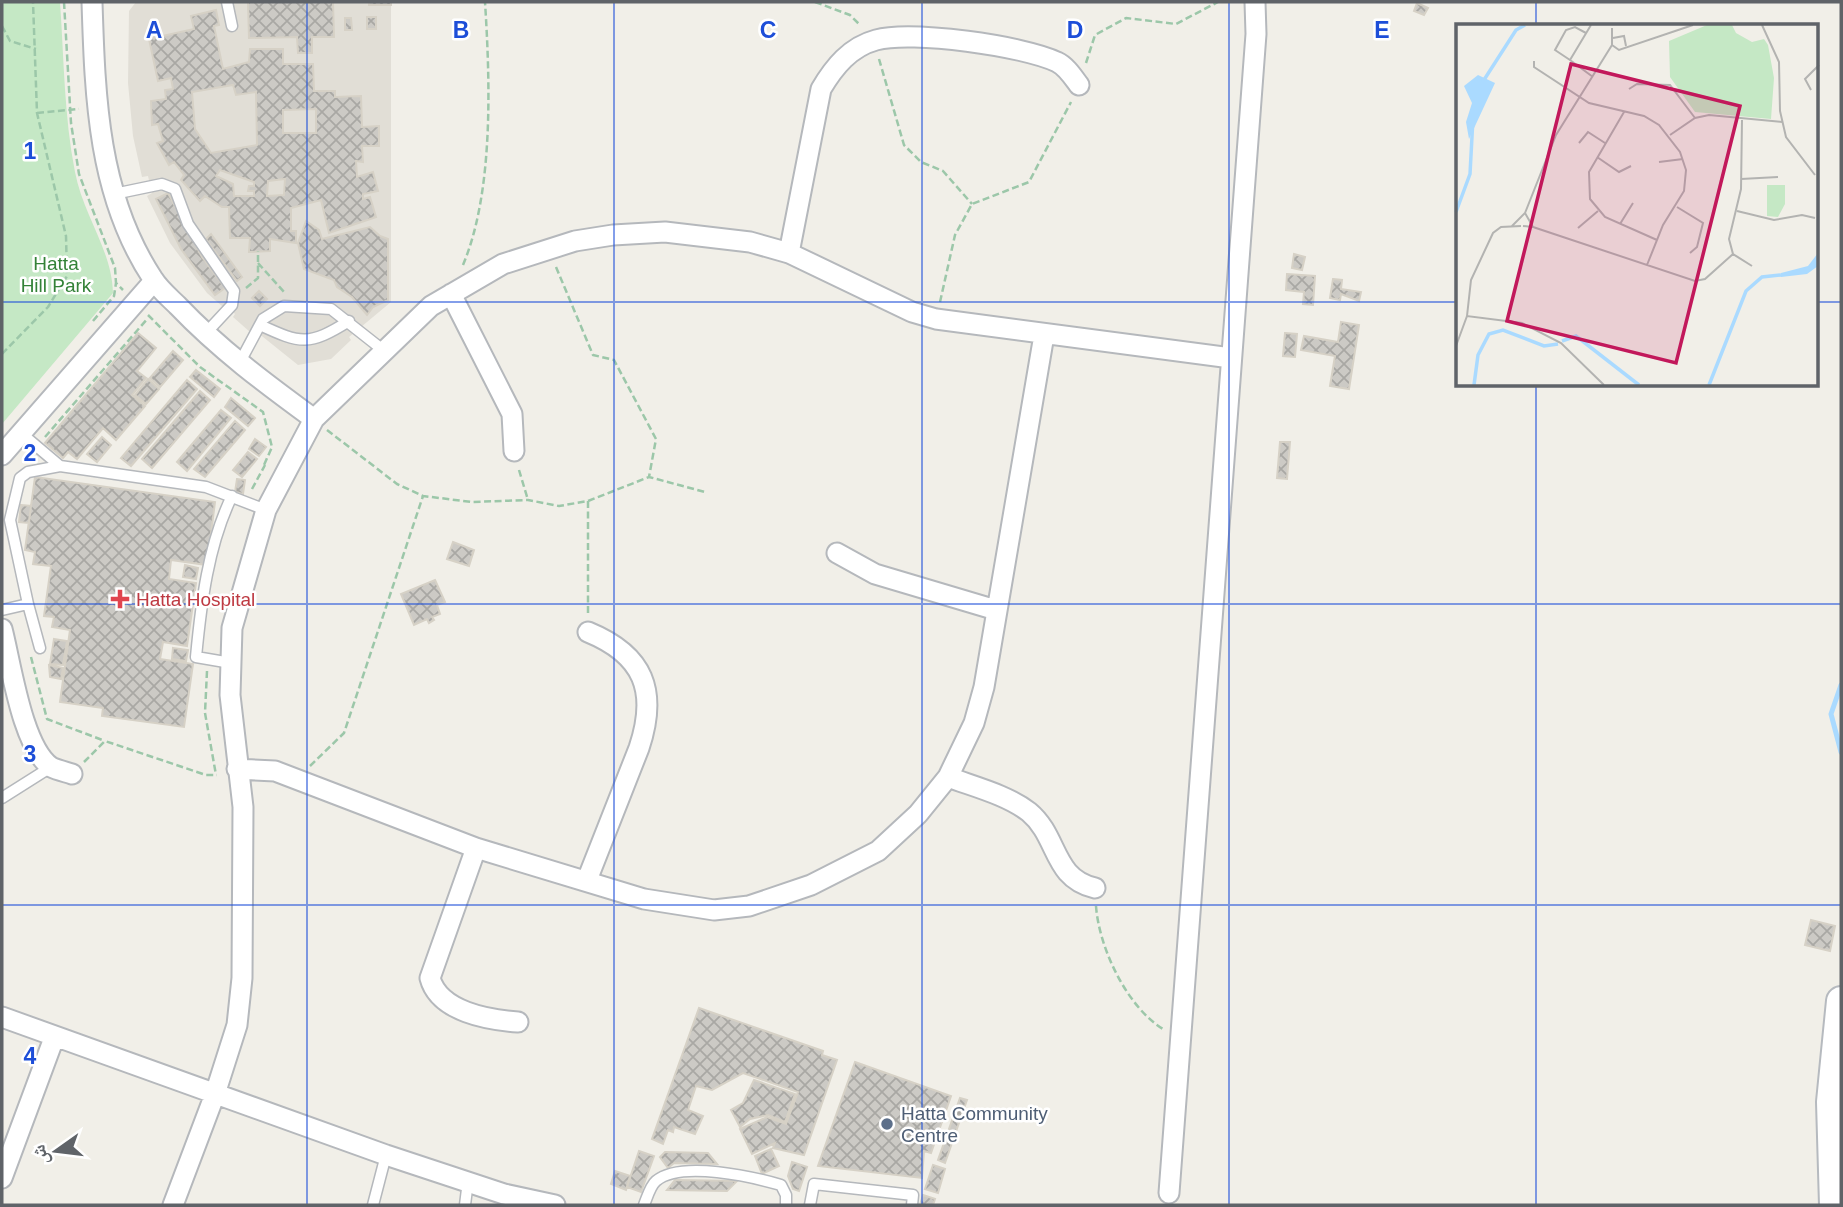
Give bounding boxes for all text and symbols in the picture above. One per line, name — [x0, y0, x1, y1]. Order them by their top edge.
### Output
text: A — [146, 17, 162, 43]
text: B — [453, 17, 469, 43]
text: C — [760, 17, 776, 43]
text: D — [1067, 17, 1083, 43]
text: E — [1374, 17, 1390, 43]
inset map — [1456, 24, 1818, 387]
text: 1 — [24, 138, 37, 164]
park label: Hatta Hill Park — [21, 253, 92, 296]
text: 2 — [24, 440, 36, 466]
marker: Hatta Hospital — [110, 589, 130, 609]
place label: Hatta Hospital — [136, 589, 255, 610]
text: 3 — [24, 741, 36, 767]
text: 4 — [24, 1043, 37, 1069]
place label: Hatta Community Centre — [901, 1103, 1048, 1146]
north arrow — [21, 1116, 91, 1186]
marker: Hatta Community Centre — [879, 1116, 895, 1132]
text: ش — [27, 1142, 54, 1167]

